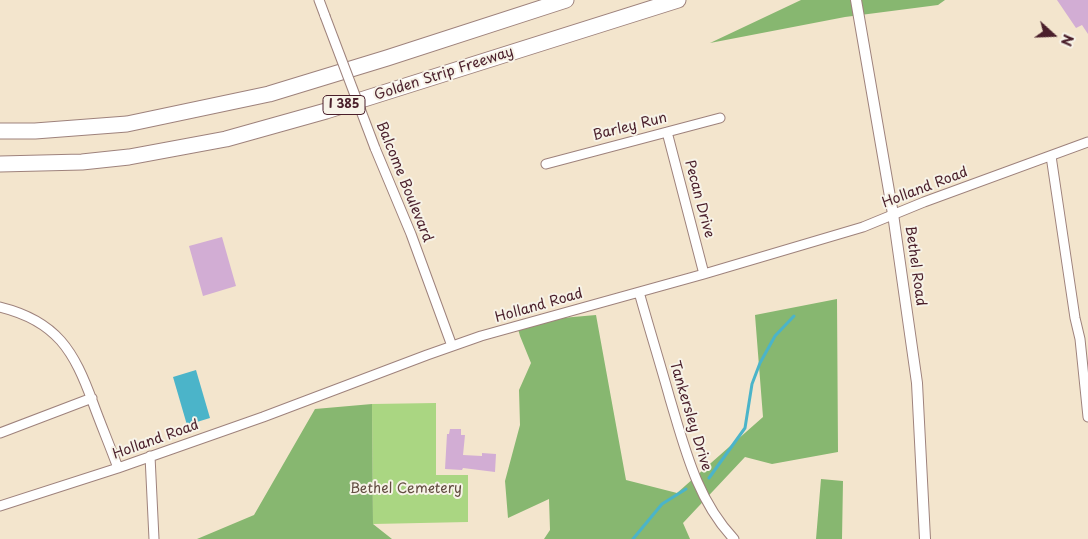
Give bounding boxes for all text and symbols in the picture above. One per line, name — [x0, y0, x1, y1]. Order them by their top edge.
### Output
north arrow — [1028, 10, 1078, 60]
text: N — [1056, 31, 1079, 49]
street label: Golden Strip Freeway — [372, 44, 516, 104]
road number: I 385 — [323, 96, 365, 114]
street label: Barley Run — [591, 110, 669, 144]
street label: Balcome Boulevard — [372, 119, 436, 245]
street label: Pecan Drive — [681, 158, 717, 240]
street label: Holland Road — [880, 164, 970, 212]
street label: Bethel Road — [901, 225, 929, 307]
street label: Holland Road — [493, 285, 585, 327]
street label: Tankersley Drive — [665, 359, 715, 473]
street label: Holland Road — [111, 417, 201, 463]
park label: Bethel Cemetery — [350, 481, 462, 497]

